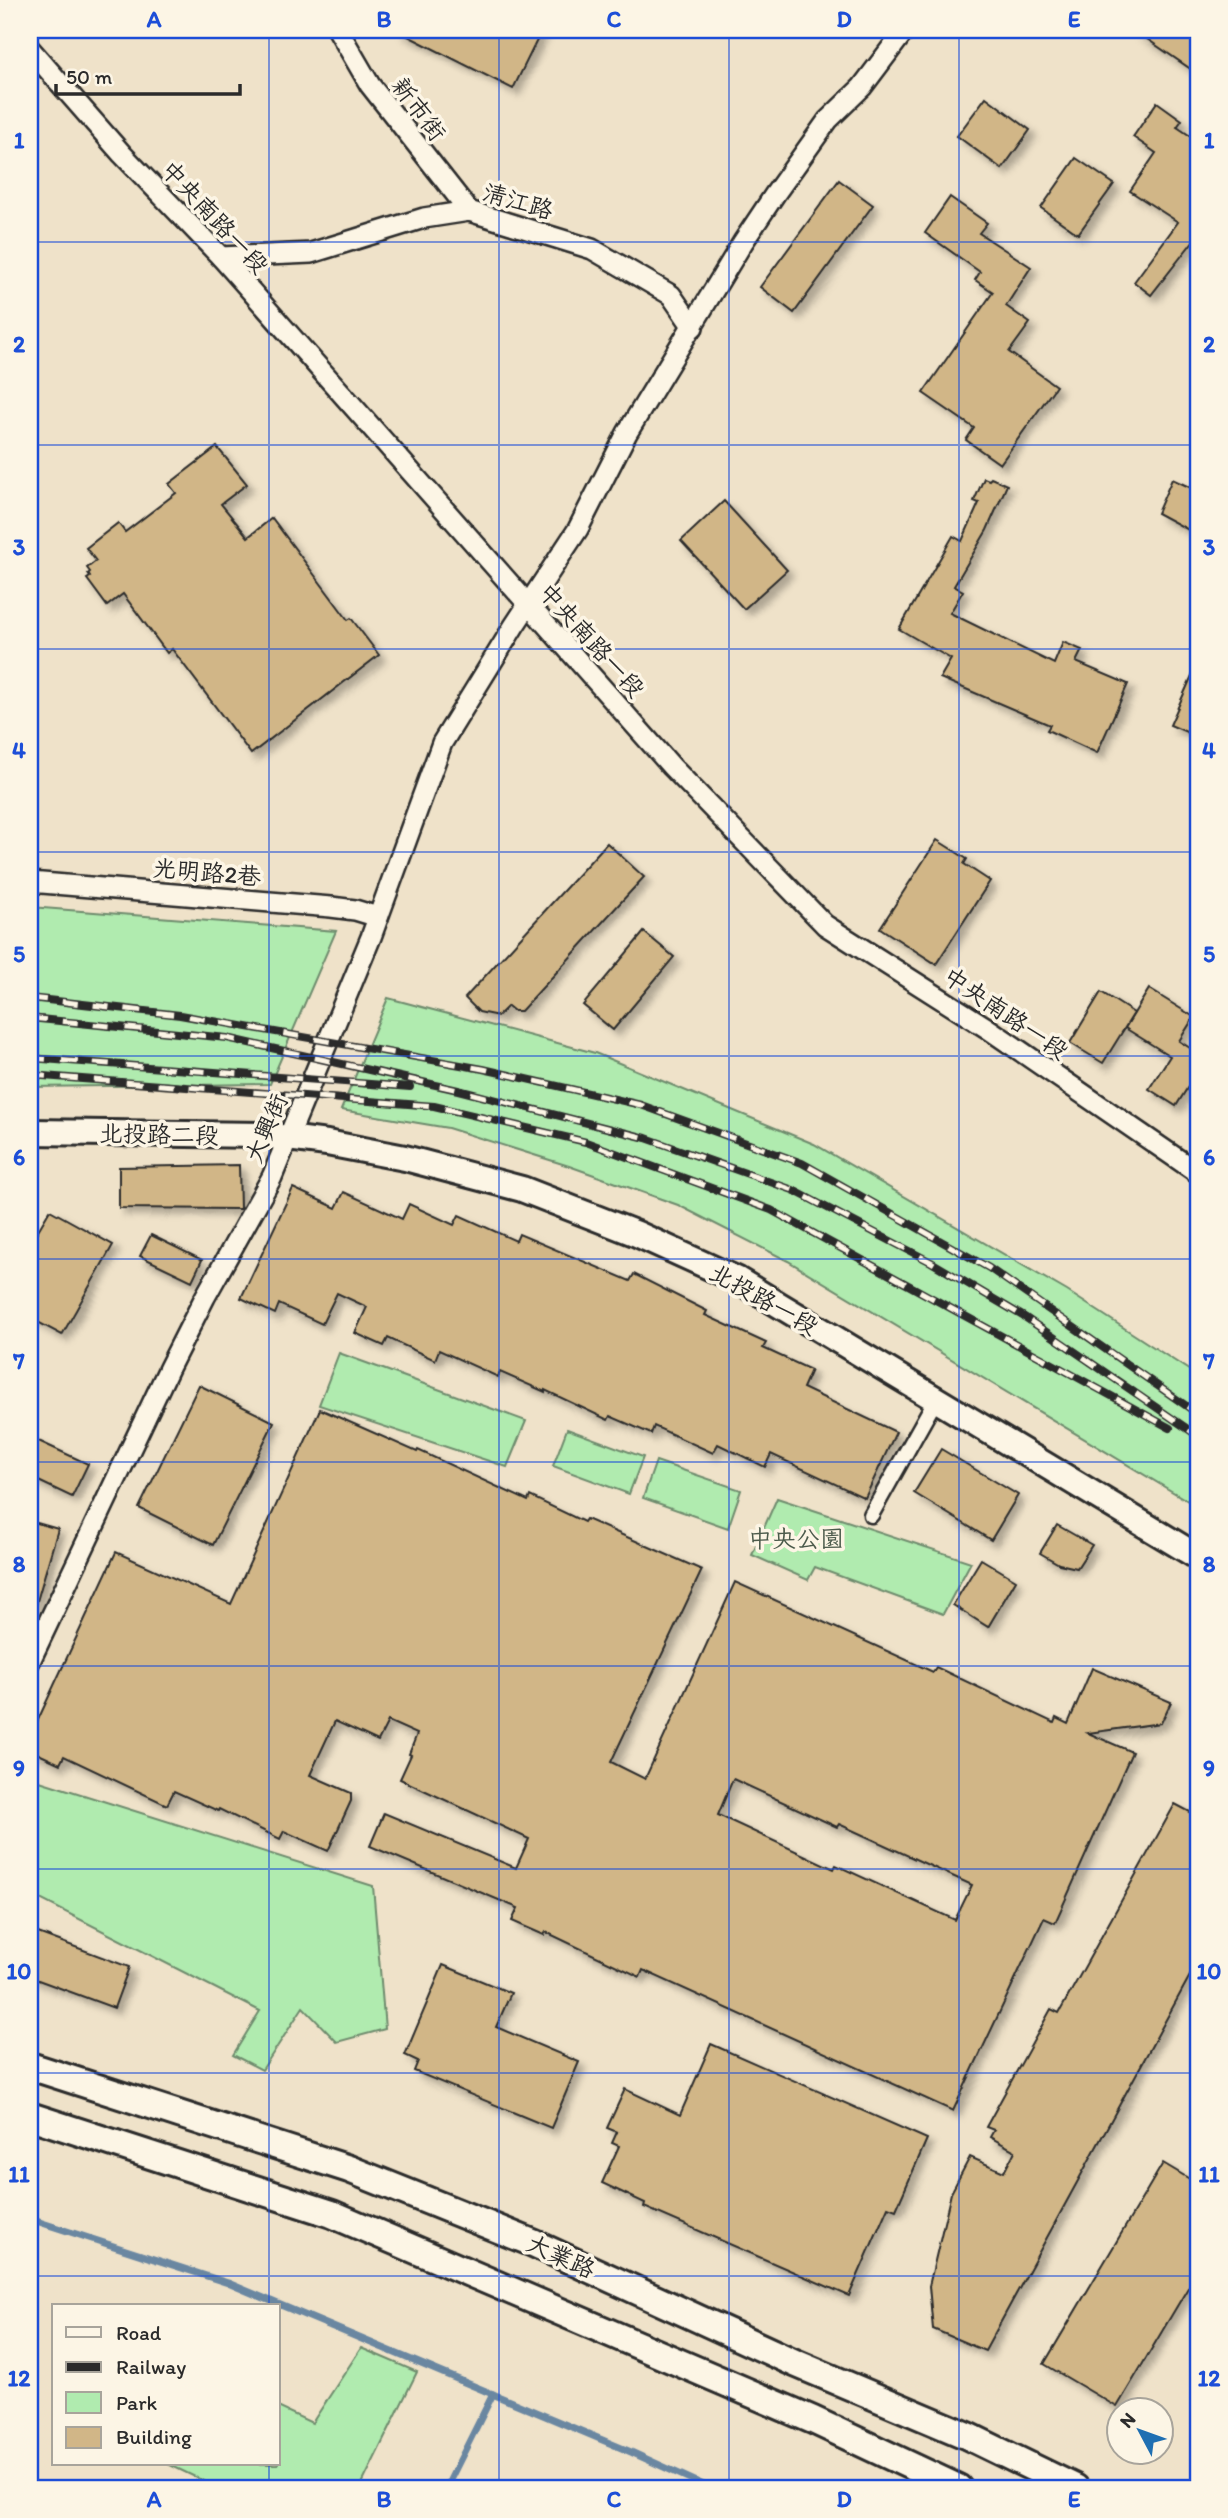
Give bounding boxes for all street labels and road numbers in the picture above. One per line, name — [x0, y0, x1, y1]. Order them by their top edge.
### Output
street label: 新市街 — [386, 72, 452, 146]
street label: 中央南路一段 — [155, 154, 275, 280]
street label: 清江路 — [479, 177, 557, 225]
street label: 中央南路一段 — [533, 577, 651, 703]
street label: 光明路2巷 — [152, 853, 262, 891]
street label: 中央南路一段 — [938, 961, 1074, 1065]
street label: 大興街 — [239, 1089, 293, 1167]
street label: 北投路二段 — [99, 1118, 219, 1150]
street label: 北投路一段 — [704, 1257, 824, 1341]
street label: 大業路 — [522, 2228, 600, 2284]

